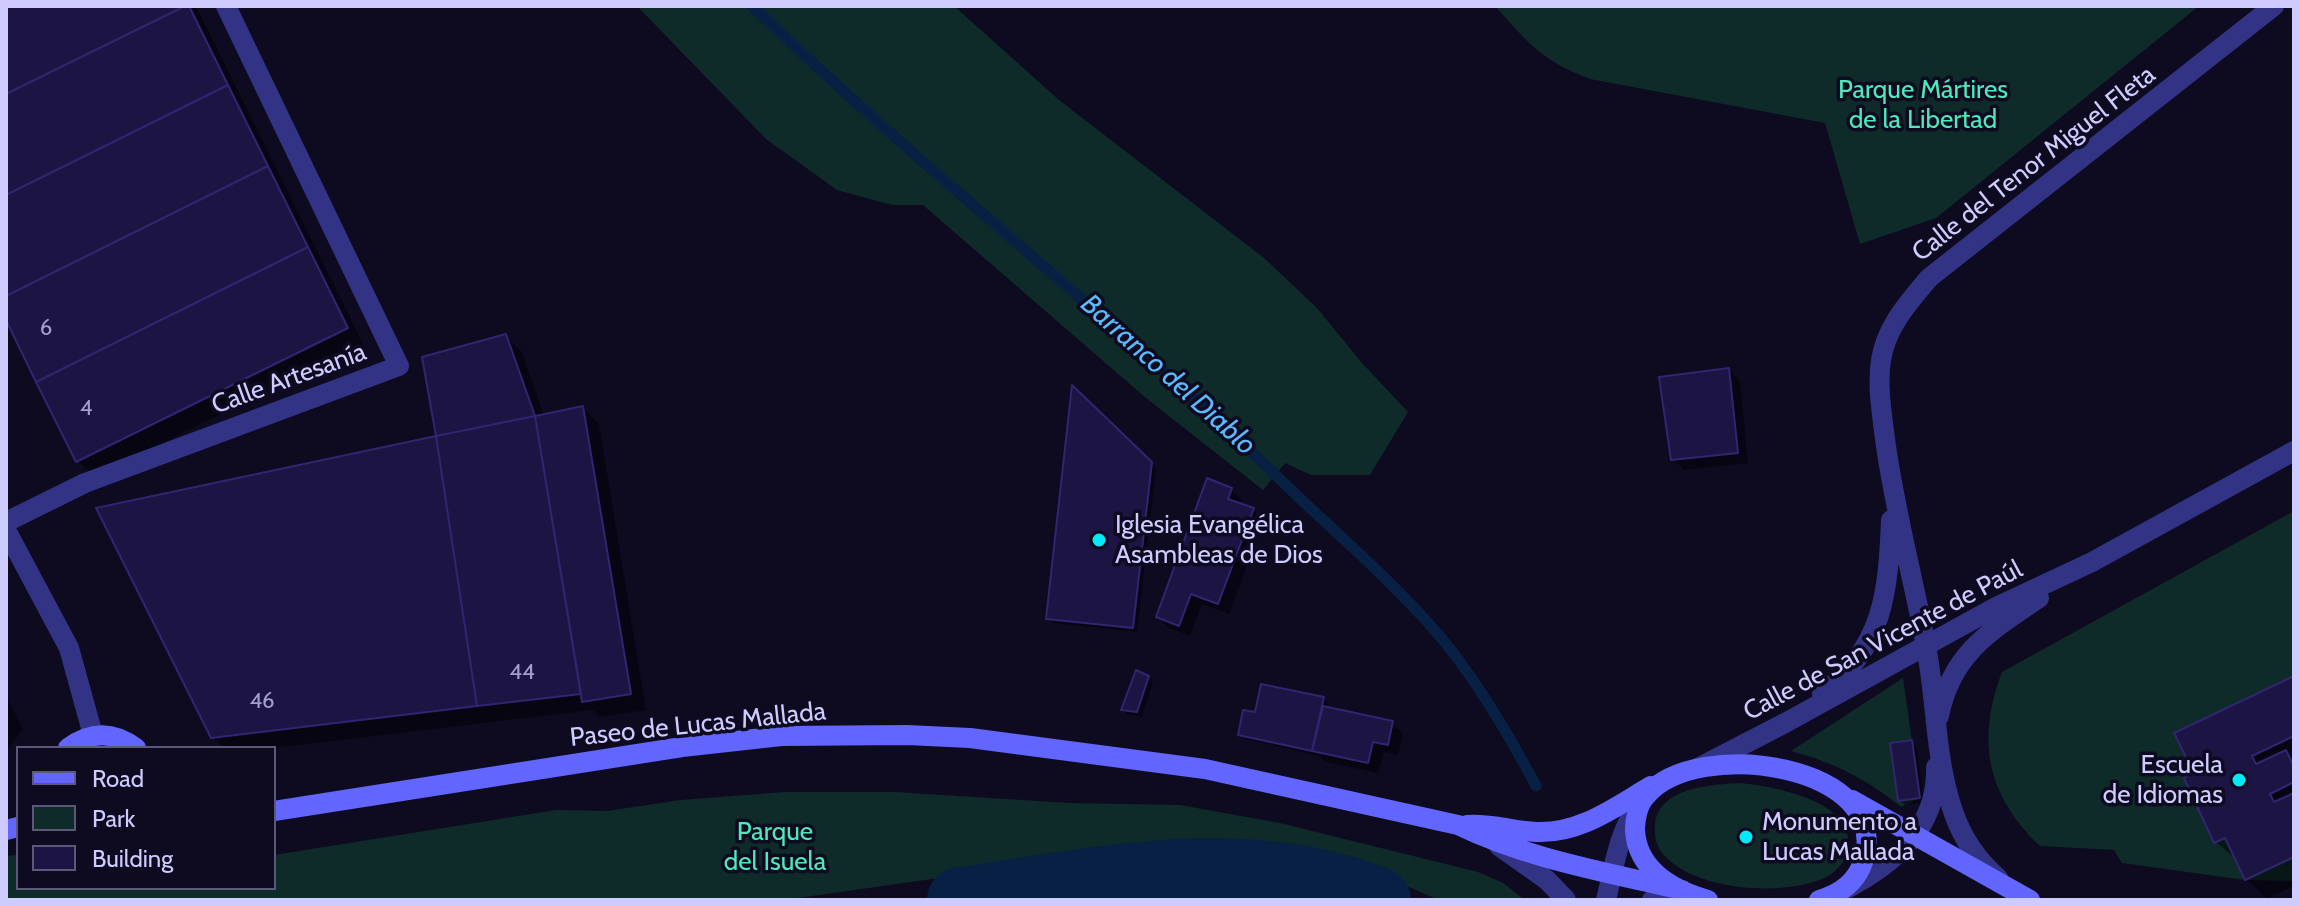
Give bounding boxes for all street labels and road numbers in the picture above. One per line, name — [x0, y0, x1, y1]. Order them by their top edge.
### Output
street label: Calle del Tenor Miguel Fleta — [1906, 59, 2162, 269]
street label: Calle Artesanía — [208, 337, 370, 421]
street label: Calle de San Vicente de Paúl — [1738, 554, 2028, 728]
street label: Paseo de Lucas Mallada — [568, 696, 828, 754]

